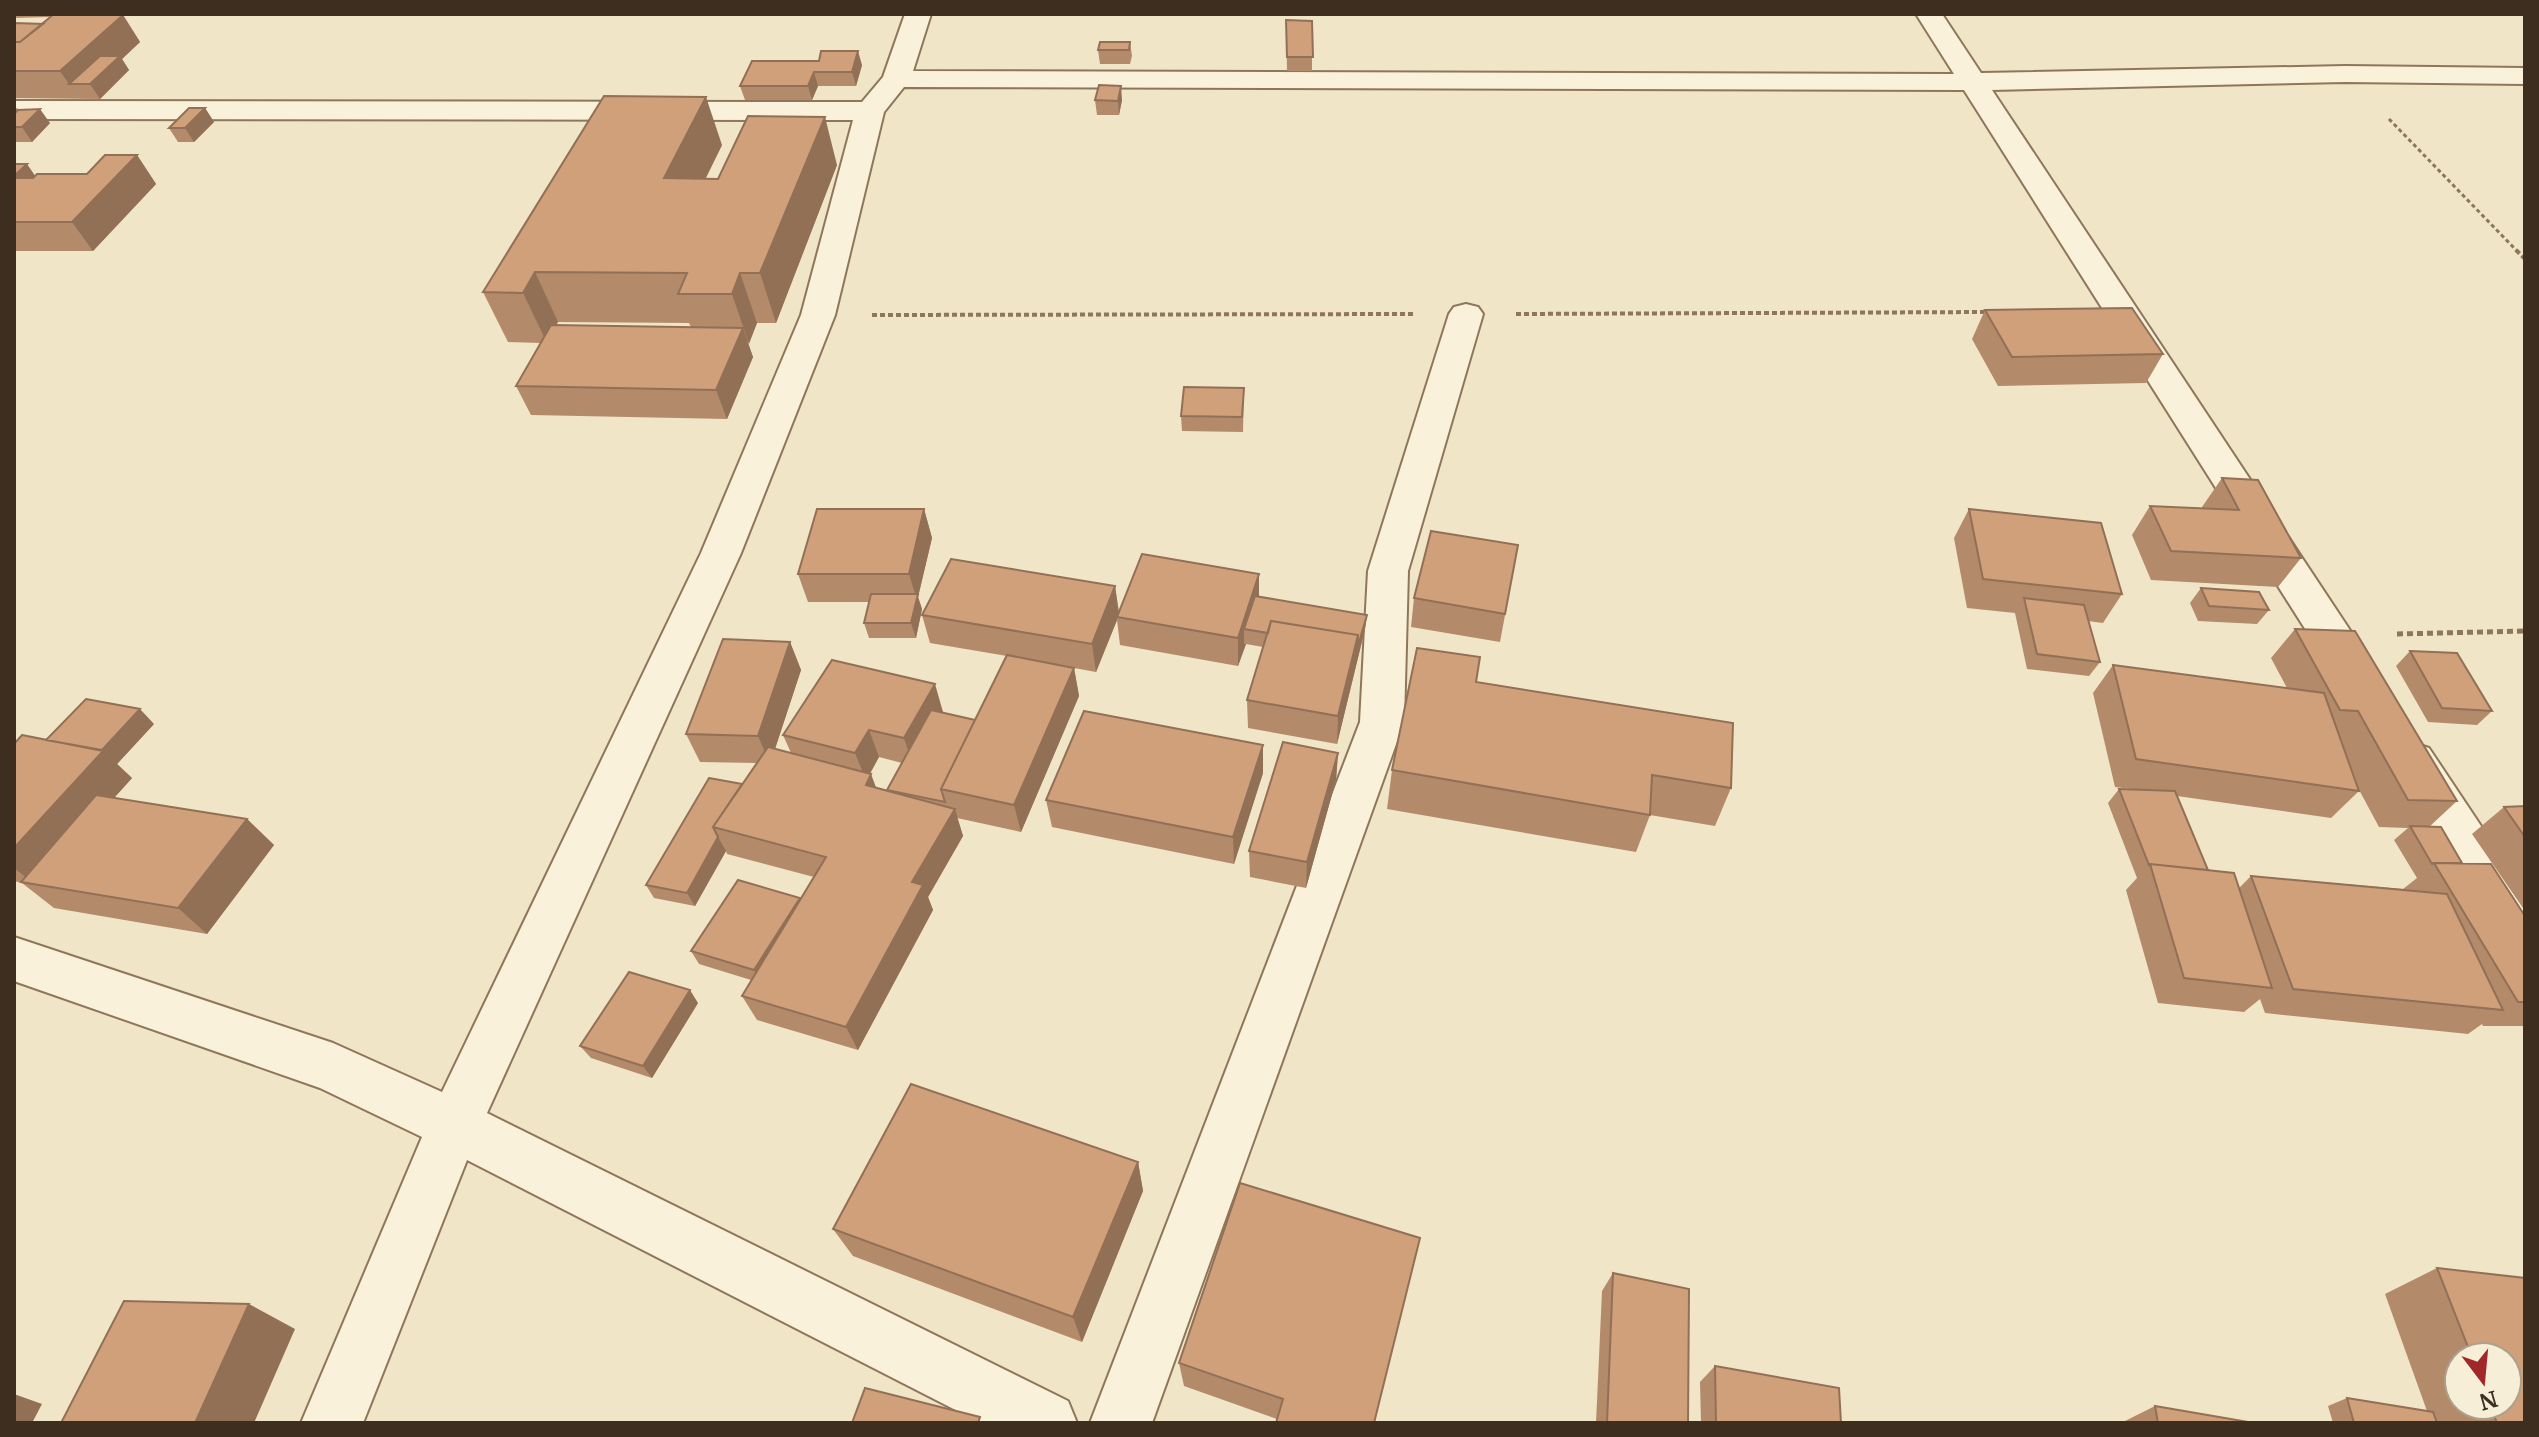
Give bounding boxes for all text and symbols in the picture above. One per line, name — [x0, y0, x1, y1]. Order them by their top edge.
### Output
north arrow — [2443, 1341, 2523, 1421]
text: N — [2476, 1384, 2501, 1416]

